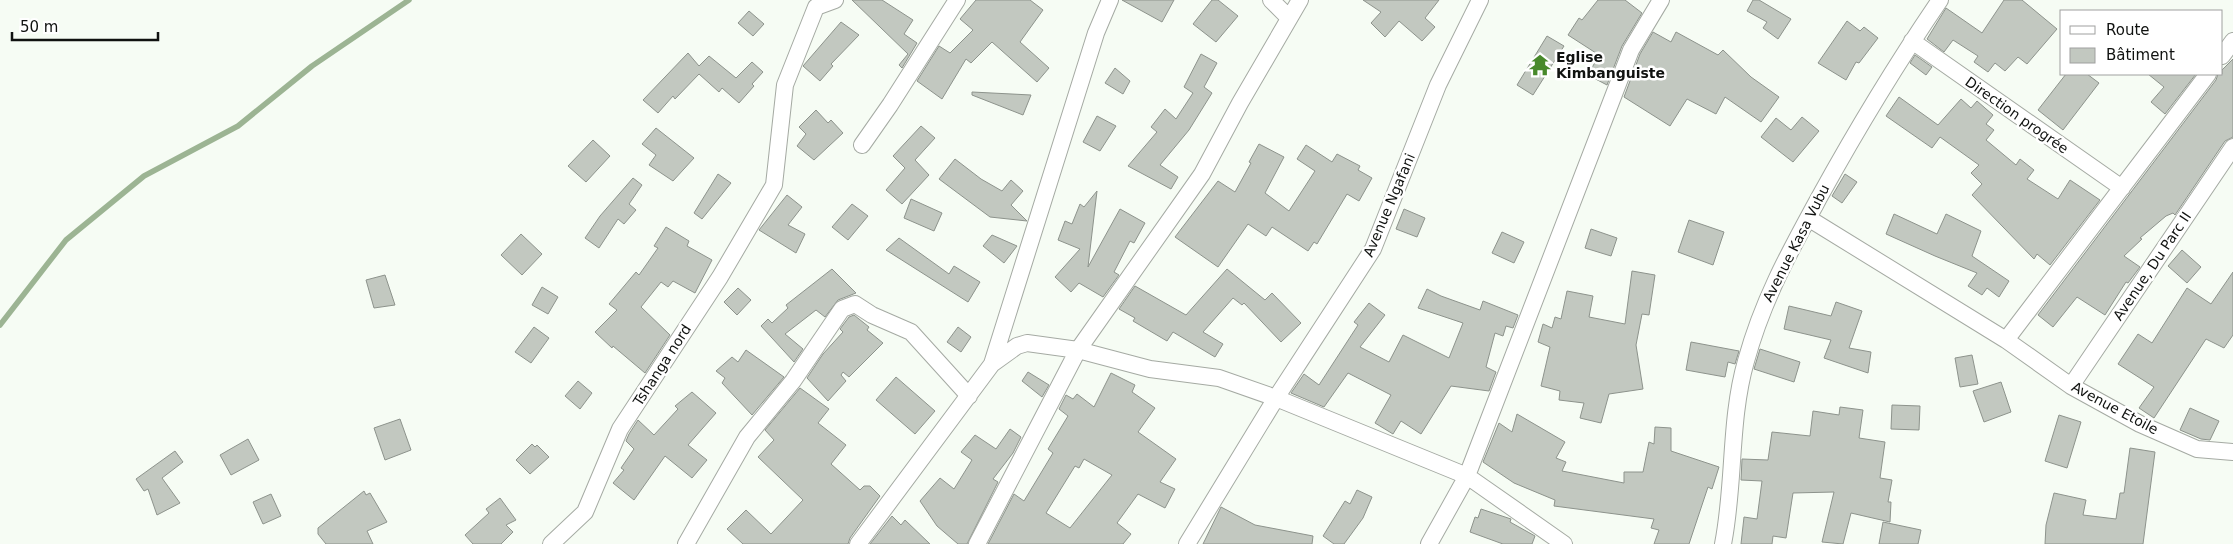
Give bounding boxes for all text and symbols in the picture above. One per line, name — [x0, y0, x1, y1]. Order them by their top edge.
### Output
scale bar — [12, 10, 159, 42]
legend — [2060, 10, 2223, 75]
text: 50 m — [20, 18, 58, 36]
text: Route — [2106, 21, 2150, 39]
text: Bâtiment — [2106, 46, 2175, 64]
place label: Eglise Kimbanguiste — [1556, 49, 1665, 81]
temple icon: Eglise Kimbanguiste — [1527, 52, 1553, 78]
street label: Direction progrée — [1962, 73, 2072, 157]
street label: Avenue Ngafani — [1360, 151, 1418, 259]
street label: Avenue Kasa Vubu — [1759, 182, 1833, 304]
street label: Avenue, Du Parc II — [2110, 209, 2194, 323]
street label: Tshanga nord — [629, 321, 694, 409]
street label: Avenue Etoile — [2069, 378, 2161, 438]

